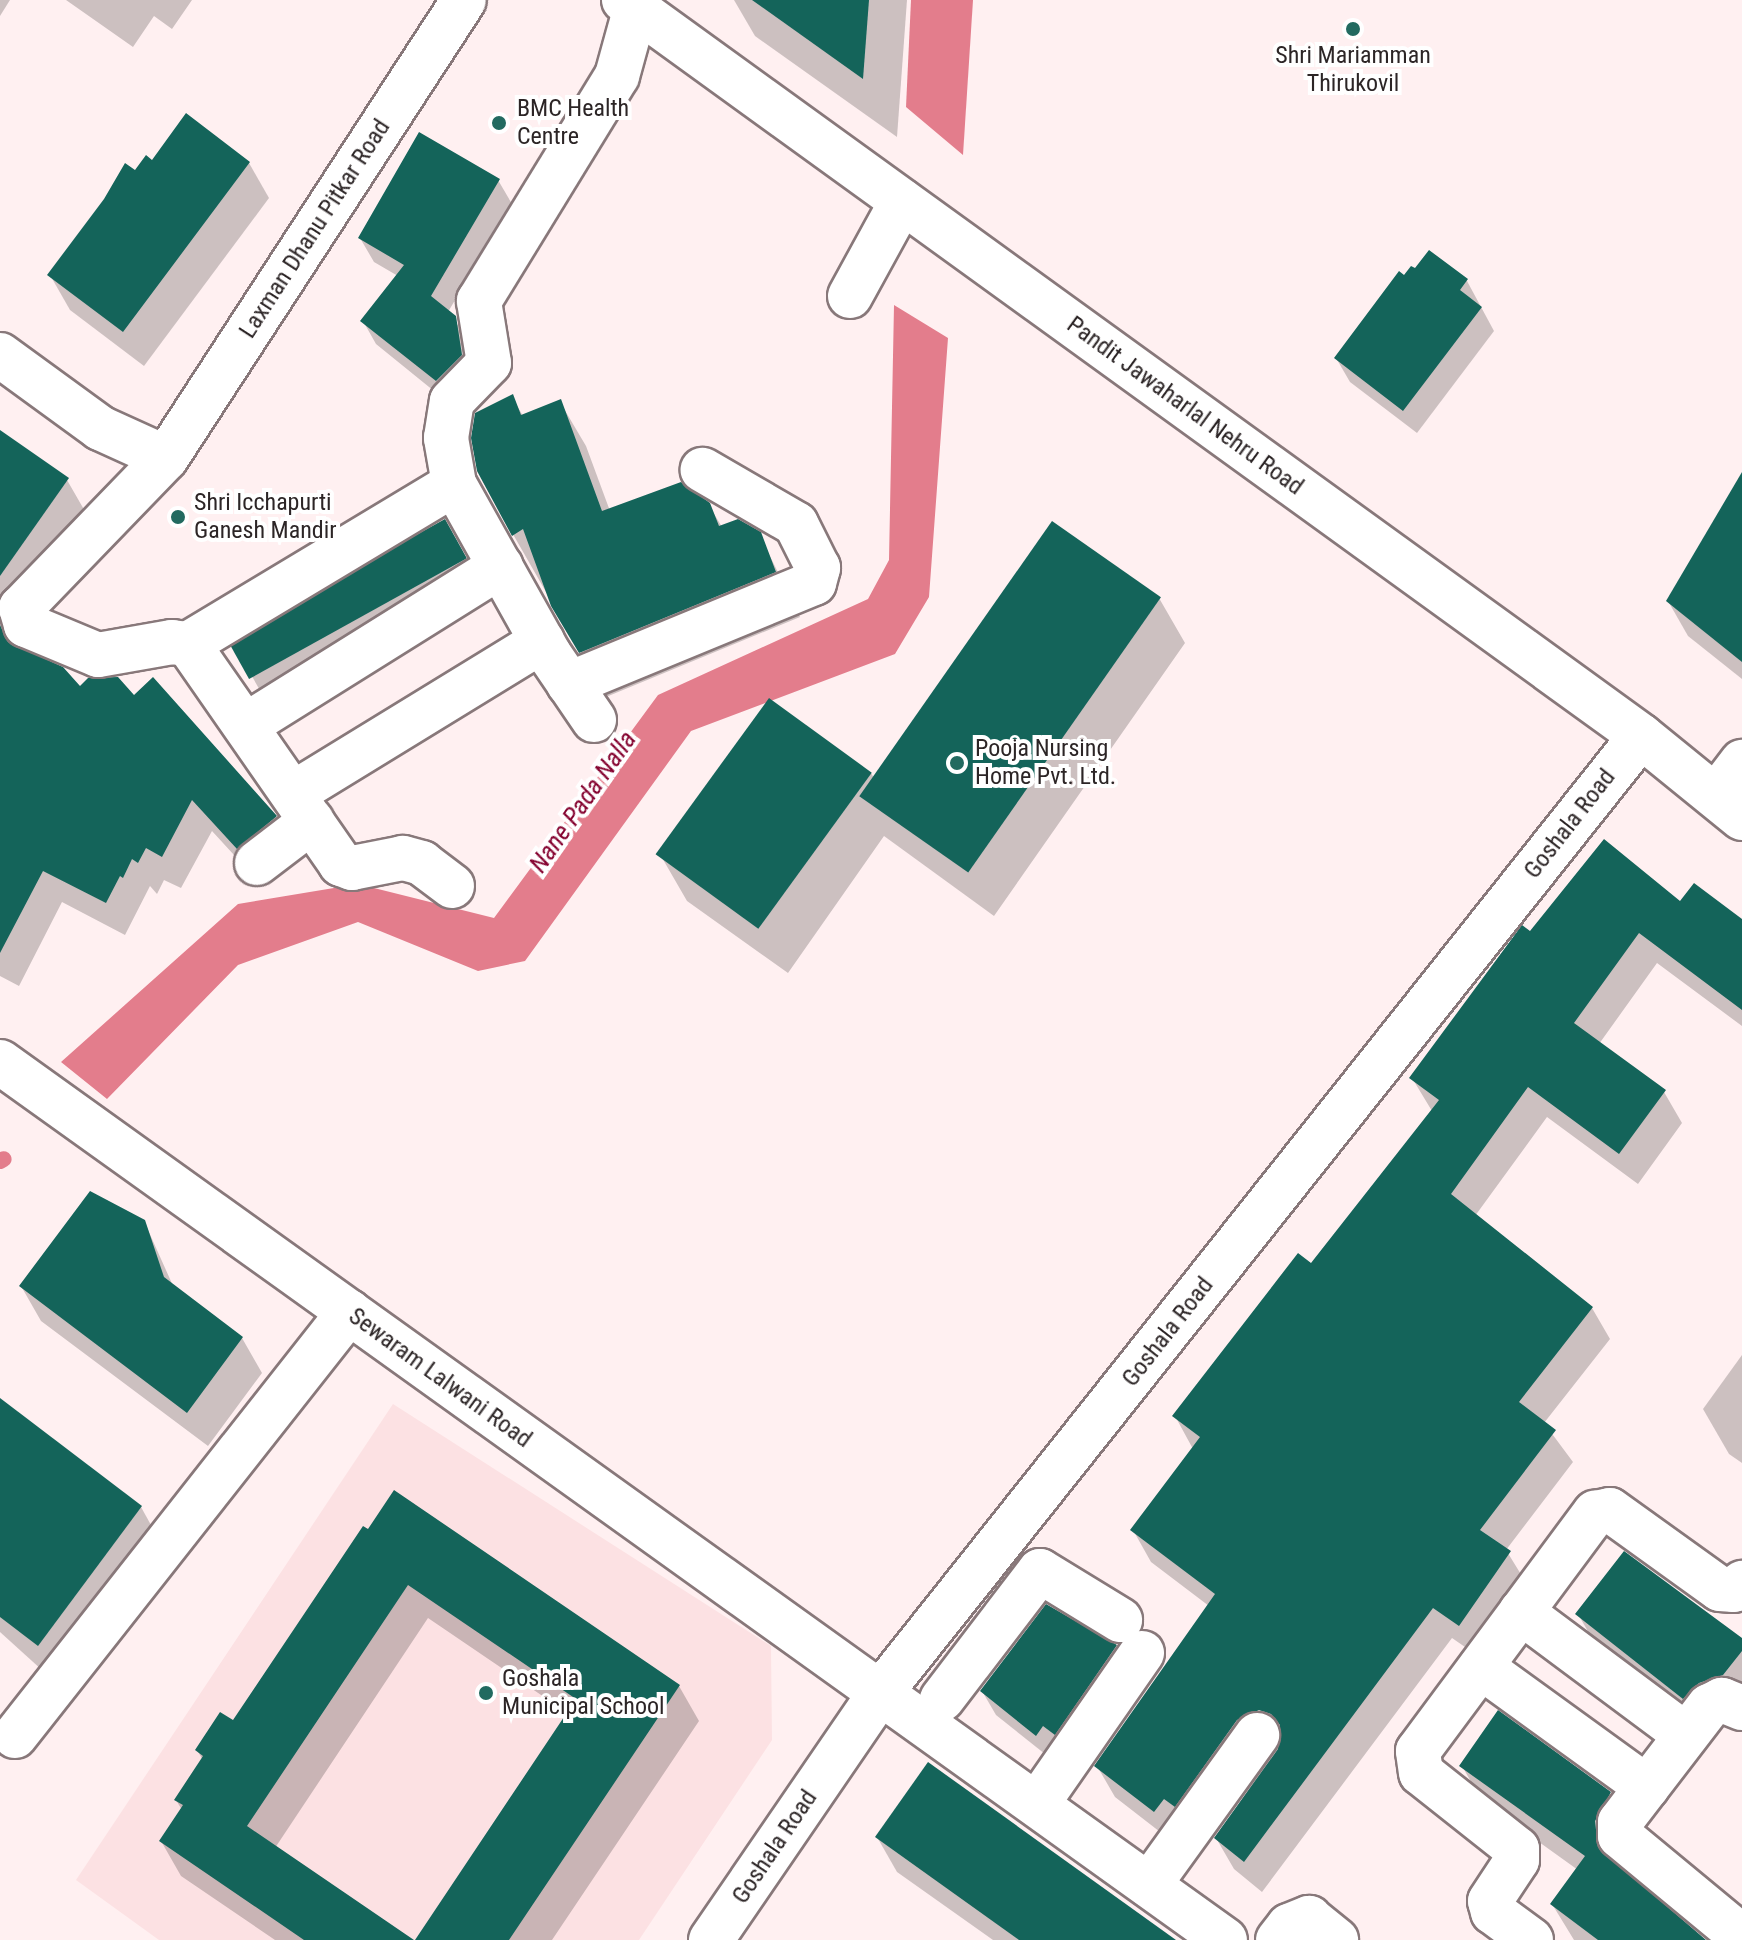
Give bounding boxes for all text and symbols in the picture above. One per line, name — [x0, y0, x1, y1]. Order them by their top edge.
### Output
marker: Shri Mariamman Thirukovil — [1344, 20, 1362, 38]
place label: Shri Mariamman Thirukovil — [1275, 42, 1431, 98]
place label: BMC Health Centre — [517, 95, 629, 151]
marker: BMC Health Centre — [488, 112, 510, 134]
street label: Laxman Dhanu Pitkar Road — [234, 114, 396, 344]
street label: Pandit Jawaharlal Nehru Road — [1061, 311, 1309, 501]
place label: Shri Icchapurti Ganesh Mandir — [194, 489, 337, 545]
marker: Shri Icchapurti Ganesh Mandir — [169, 508, 187, 526]
water label: Nane Pada Nalla — [523, 725, 643, 879]
place label: Pooja Nursing Home Pvt. Ltd. — [975, 735, 1116, 791]
marker: Pooja Nursing Home Pvt. Ltd. — [946, 752, 968, 774]
street label: Goshala Road — [1518, 764, 1622, 884]
street label: Goshala Road — [1116, 1272, 1220, 1392]
street label: Sewaram Lalwani Road — [343, 1302, 537, 1454]
place label: Goshala Municipal School — [502, 1665, 665, 1721]
marker: Goshala Municipal School — [477, 1684, 495, 1702]
street label: Goshala Road — [726, 1785, 824, 1909]

